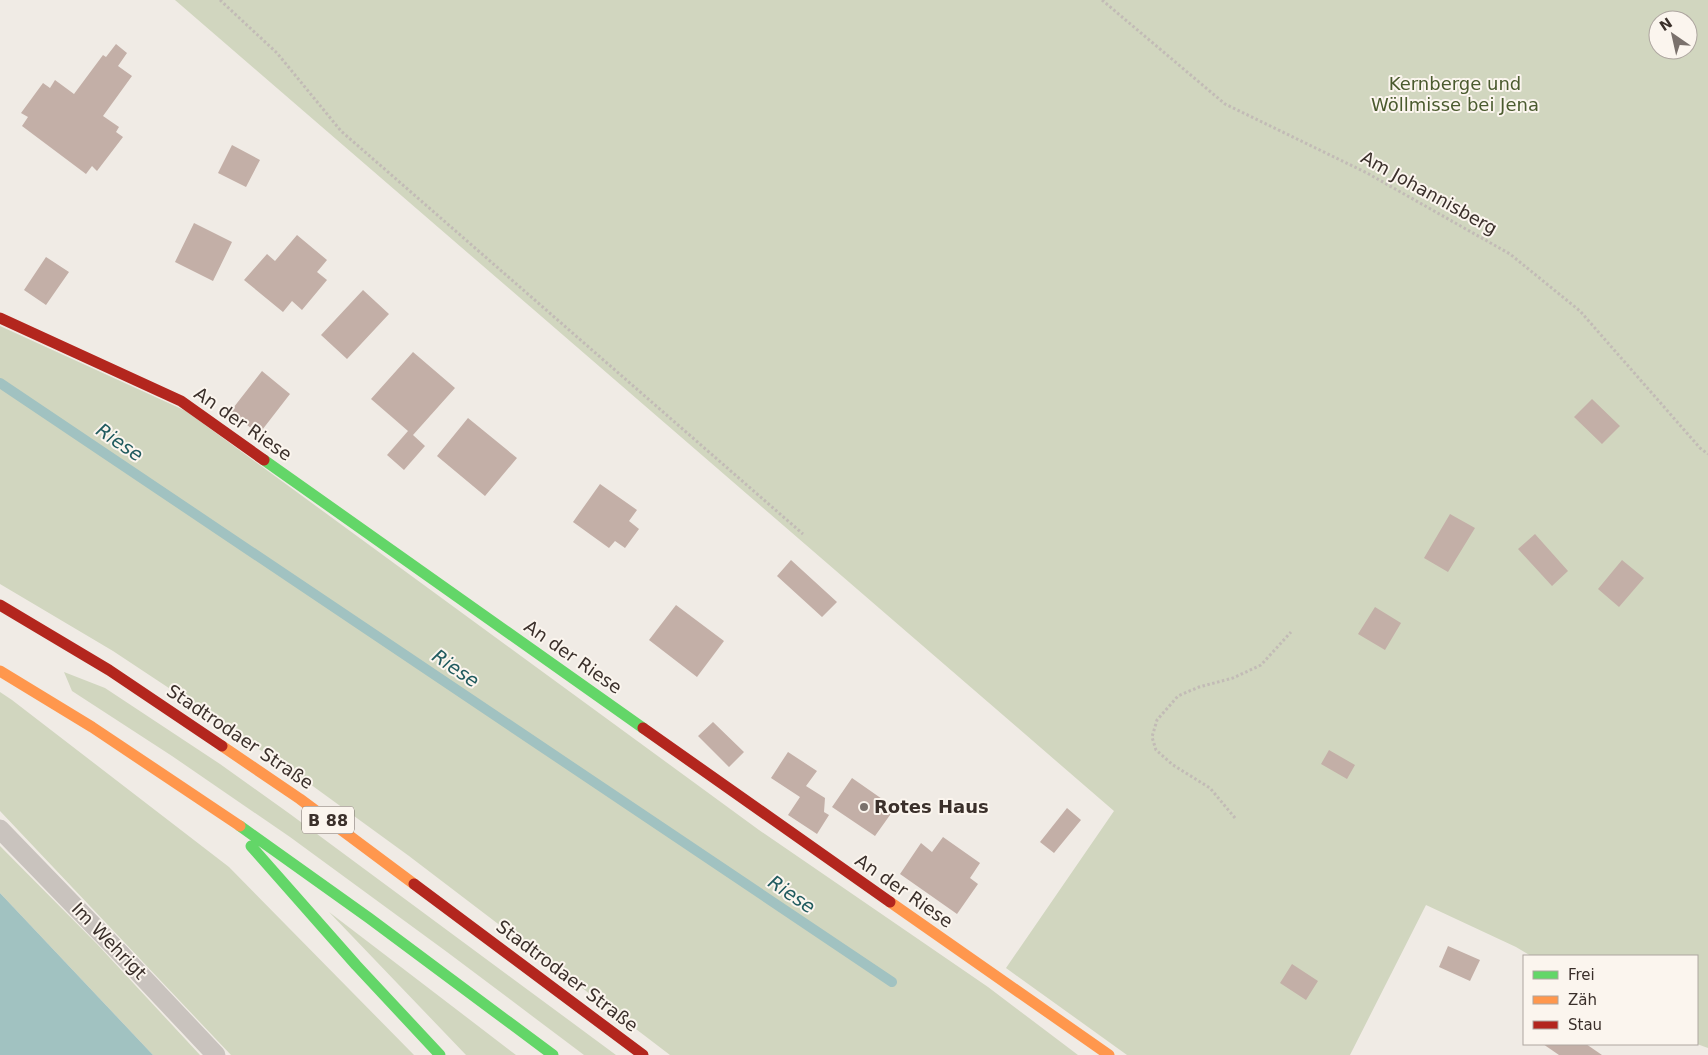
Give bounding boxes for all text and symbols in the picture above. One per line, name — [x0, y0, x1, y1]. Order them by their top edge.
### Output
north arrow — [1648, 10, 1698, 60]
text: N — [1656, 14, 1675, 34]
park label: Kernberge und Wöllmisse bei Jena — [1371, 73, 1539, 115]
street label: Am Johannisberg — [1357, 146, 1501, 239]
street label: An der Riese — [191, 382, 296, 465]
water label: Riese — [92, 418, 148, 466]
street label: An der Riese — [521, 615, 626, 698]
water label: Riese — [428, 644, 484, 692]
street label: Stadtrodaer Straße — [163, 680, 317, 793]
place label: Rotes Haus — [874, 796, 989, 817]
marker: Rotes Haus — [858, 801, 870, 813]
road number: B 88 — [302, 806, 354, 834]
street label: An der Riese — [852, 849, 957, 932]
water label: Riese — [764, 870, 820, 918]
street label: Im Wehrigt — [68, 898, 151, 983]
street label: Stadtrodaer Straße — [492, 915, 642, 1036]
legend — [1523, 955, 1698, 1045]
text: Frei — [1568, 966, 1595, 984]
text: Zäh — [1568, 991, 1597, 1009]
text: Stau — [1568, 1016, 1602, 1034]

